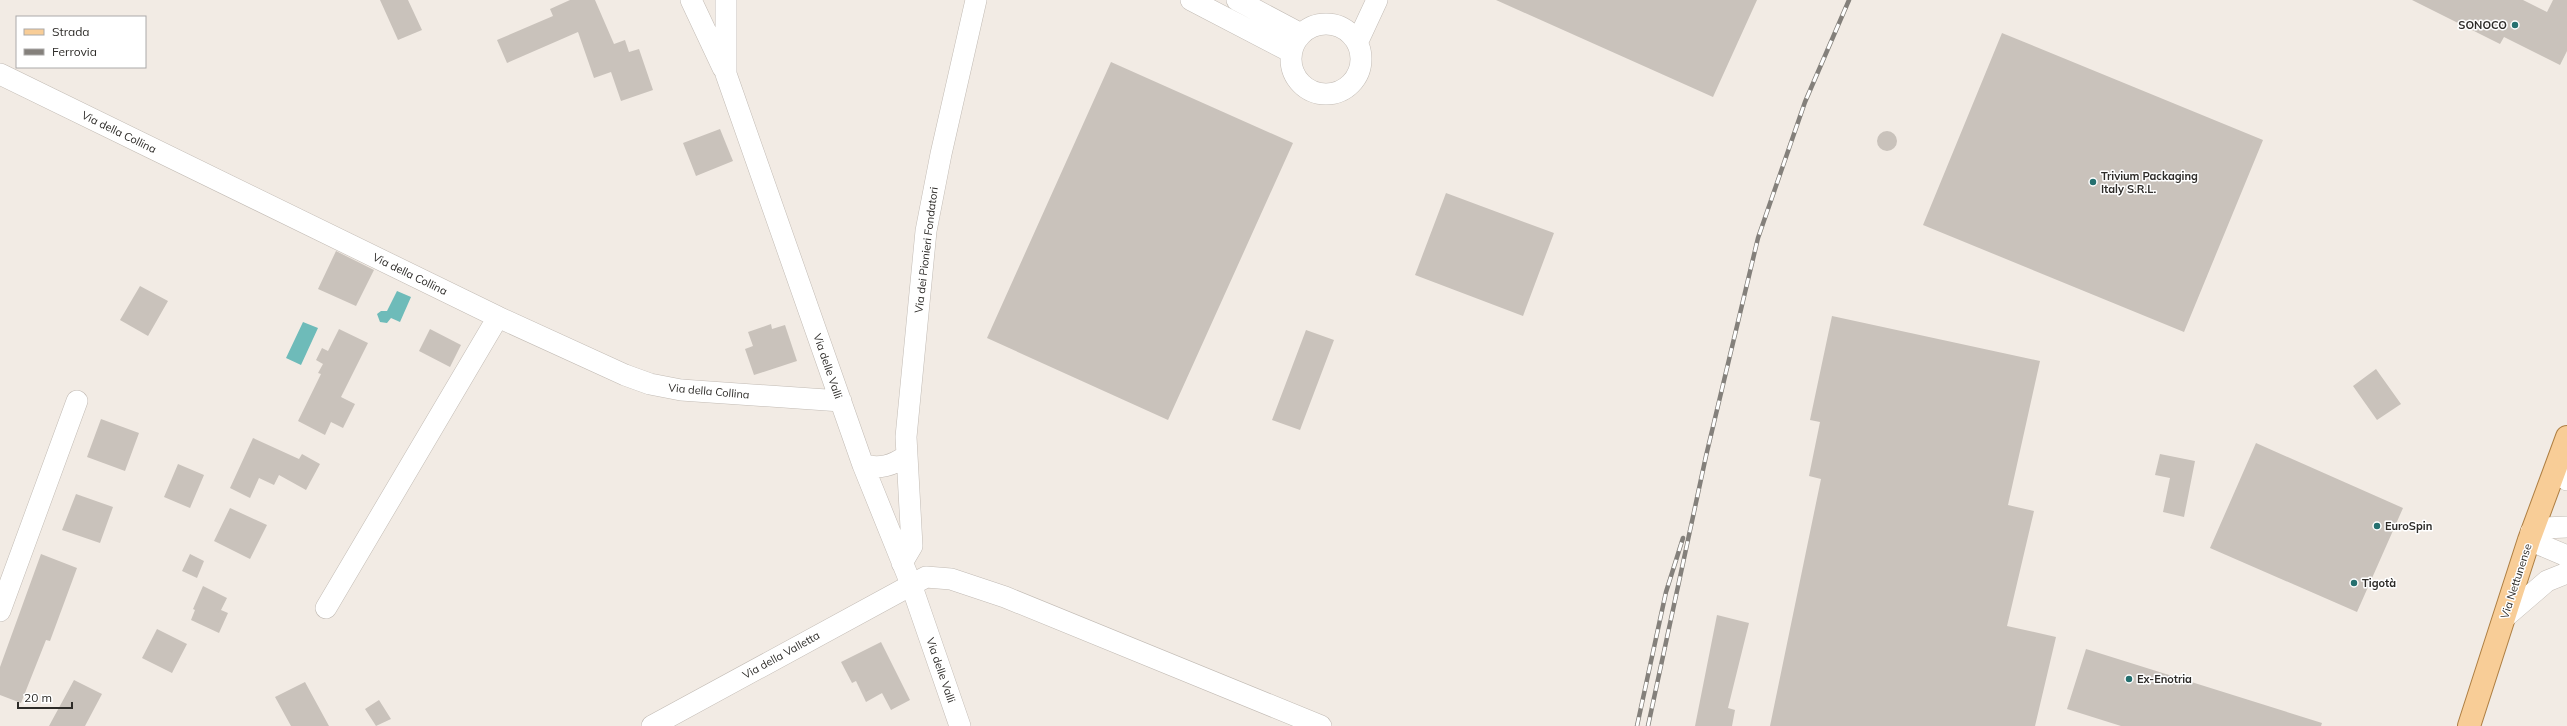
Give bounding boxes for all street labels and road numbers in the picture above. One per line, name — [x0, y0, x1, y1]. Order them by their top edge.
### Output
street label: Via della Collina — [79, 108, 159, 156]
street label: Via dei Pionieri Fondatori — [911, 186, 941, 314]
street label: Via della Collina — [370, 250, 450, 298]
street label: Via delle Valli — [810, 332, 846, 400]
street label: Via della Collina — [668, 380, 750, 402]
street label: Via Nettunense — [2497, 542, 2535, 620]
street label: Via della Valletta — [740, 628, 822, 682]
street label: Via delle Valli — [923, 636, 959, 704]

